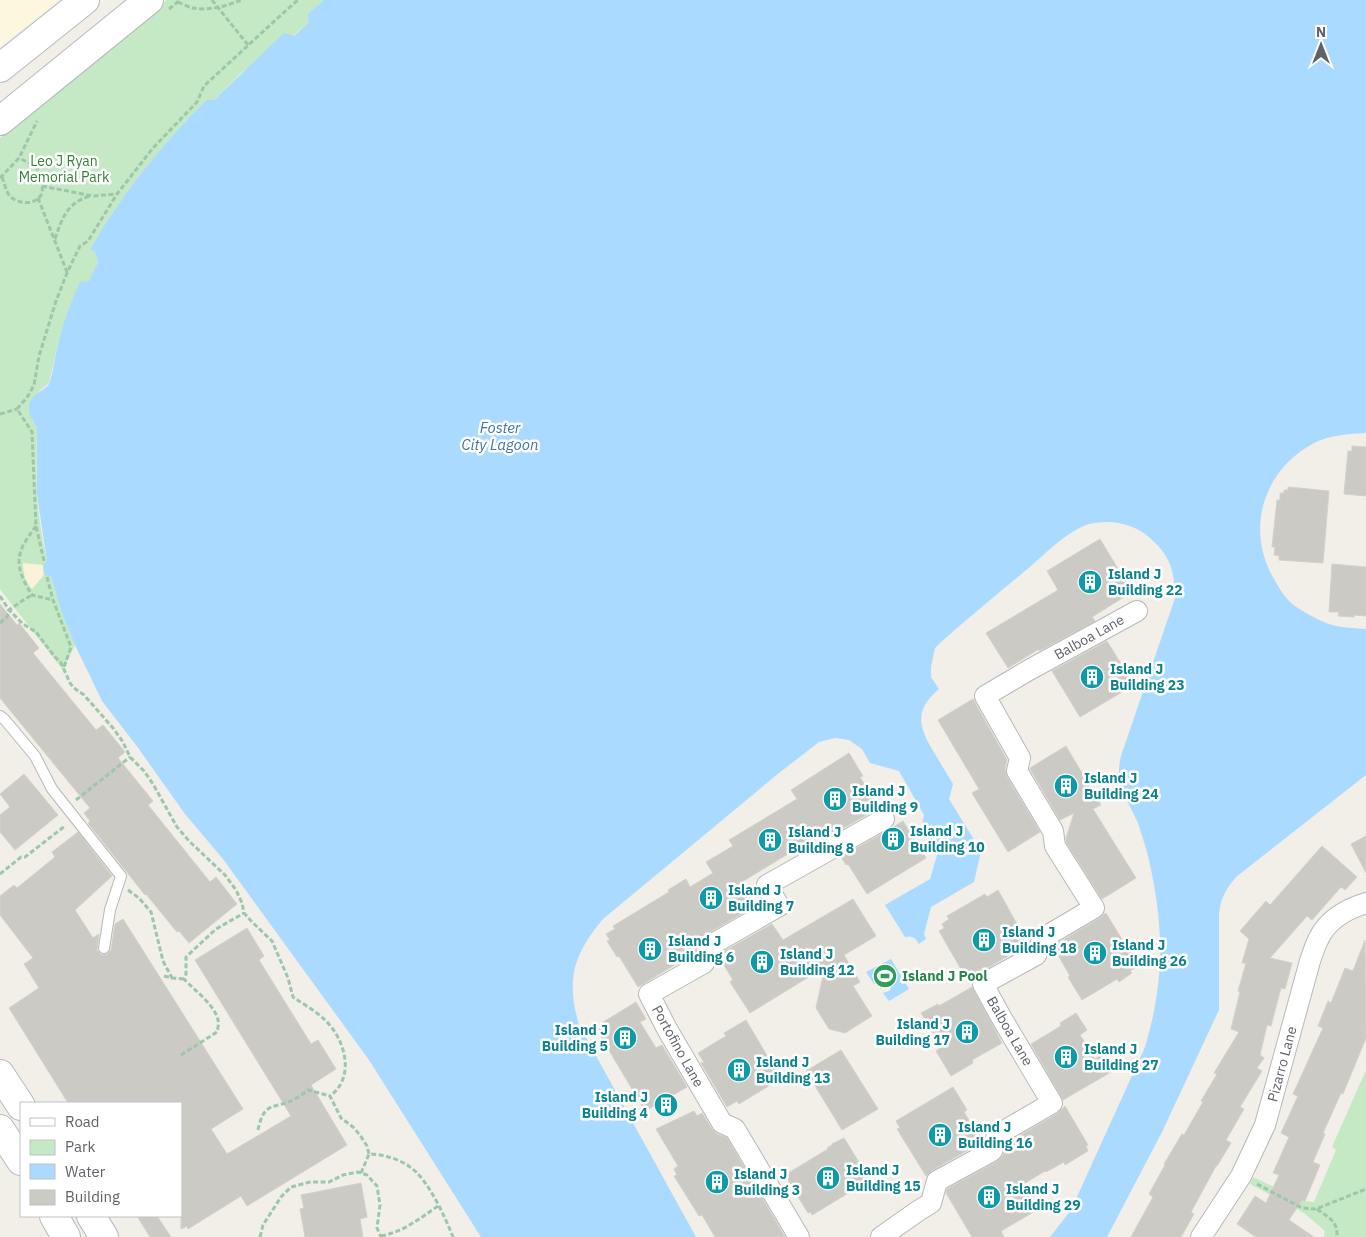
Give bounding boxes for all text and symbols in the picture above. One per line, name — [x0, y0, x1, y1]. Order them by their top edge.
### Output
north arrow — [1296, 20, 1346, 70]
text: N — [1316, 23, 1326, 41]
park label: Leo J Ryan Memorial Park — [19, 152, 110, 186]
water label: Foster City Lagoon — [462, 418, 538, 454]
place label: Island J Building 22 — [1108, 565, 1183, 599]
building icon: Island J Building 22 — [1077, 569, 1103, 595]
street label: Balboa Lane — [1051, 610, 1127, 664]
place label: Island J Building 23 — [1110, 660, 1185, 694]
building icon: Island J Building 23 — [1079, 664, 1105, 690]
place label: Island J Building 24 — [1084, 769, 1159, 803]
building icon: Island J Building 24 — [1053, 773, 1079, 799]
place label: Island J Building 9 — [852, 782, 918, 816]
building icon: Island J Building 9 — [822, 786, 848, 812]
place label: Island J Building 10 — [910, 822, 985, 856]
place label: Island J Building 8 — [788, 823, 854, 857]
building icon: Island J Building 10 — [880, 826, 906, 852]
building icon: Island J Building 8 — [757, 827, 783, 853]
place label: Island J Building 7 — [728, 881, 794, 915]
building icon: Island J Building 7 — [698, 885, 724, 911]
place label: Island J Building 18 — [1002, 923, 1077, 957]
building icon: Island J Building 18 — [971, 927, 997, 953]
place label: Island J Building 6 — [668, 932, 734, 966]
building icon: Island J Building 6 — [637, 936, 663, 962]
place label: Island J Building 26 — [1112, 936, 1187, 970]
building icon: Island J Building 26 — [1082, 940, 1108, 966]
place label: Island J Building 12 — [780, 945, 855, 979]
building icon: Island J Building 12 — [749, 949, 775, 975]
sports icon: Island J Pool — [872, 963, 898, 989]
place label: Island J Pool — [902, 967, 987, 985]
street label: Balboa Lane — [983, 993, 1037, 1069]
street label: Portofino Lane — [648, 1002, 708, 1090]
place label: Island J Building 17 — [875, 1015, 950, 1049]
building icon: Island J Building 17 — [954, 1019, 980, 1045]
place label: Island J Building 5 — [542, 1021, 608, 1055]
street label: Pizarro Lane — [1263, 1024, 1301, 1104]
building icon: Island J Building 5 — [612, 1025, 638, 1051]
place label: Island J Building 27 — [1084, 1040, 1159, 1074]
building icon: Island J Building 27 — [1053, 1044, 1079, 1070]
place label: Island J Building 13 — [756, 1053, 831, 1087]
building icon: Island J Building 13 — [726, 1057, 752, 1083]
place label: Island J Building 4 — [582, 1088, 648, 1122]
building icon: Island J Building 4 — [653, 1092, 679, 1118]
legend — [20, 1102, 182, 1217]
text: Road — [65, 1112, 100, 1131]
place label: Island J Building 16 — [958, 1118, 1033, 1152]
building icon: Island J Building 16 — [927, 1122, 953, 1148]
text: Park — [65, 1137, 95, 1156]
place label: Island J Building 15 — [846, 1161, 921, 1195]
text: Water — [65, 1162, 106, 1181]
place label: Island J Building 3 — [734, 1165, 800, 1199]
building icon: Island J Building 15 — [815, 1165, 841, 1191]
building icon: Island J Building 3 — [704, 1169, 730, 1195]
place label: Island J Building 29 — [1006, 1180, 1081, 1214]
building icon: Island J Building 29 — [976, 1184, 1002, 1210]
text: Building — [65, 1187, 120, 1206]

